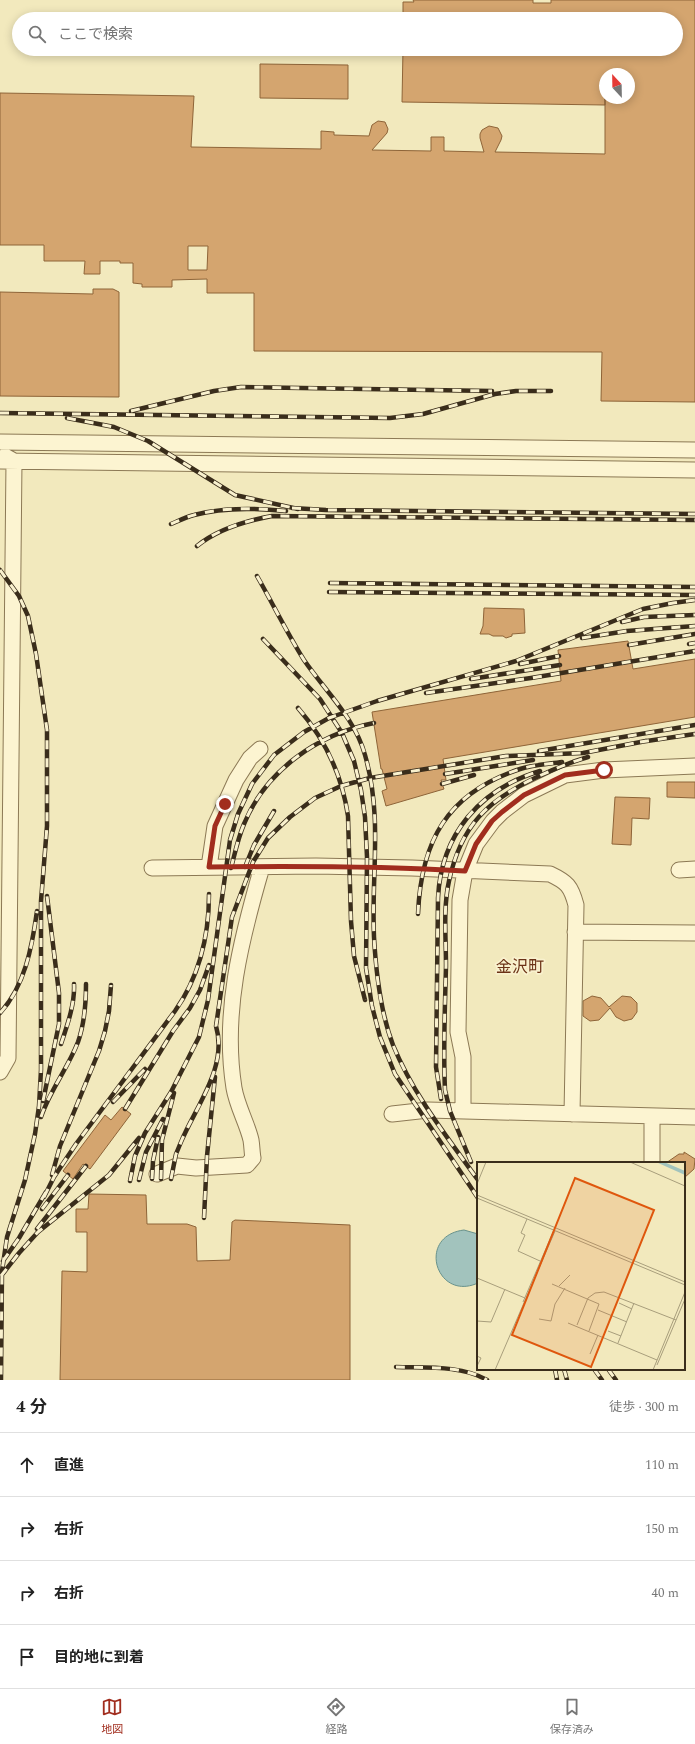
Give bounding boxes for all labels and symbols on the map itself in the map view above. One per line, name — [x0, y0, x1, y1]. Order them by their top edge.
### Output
north arrow — [599, 68, 635, 104]
route start — [595, 761, 613, 779]
route end — [216, 795, 234, 813]
district label: 金沢町 — [496, 955, 544, 979]
inset map — [477, 1162, 685, 1370]

